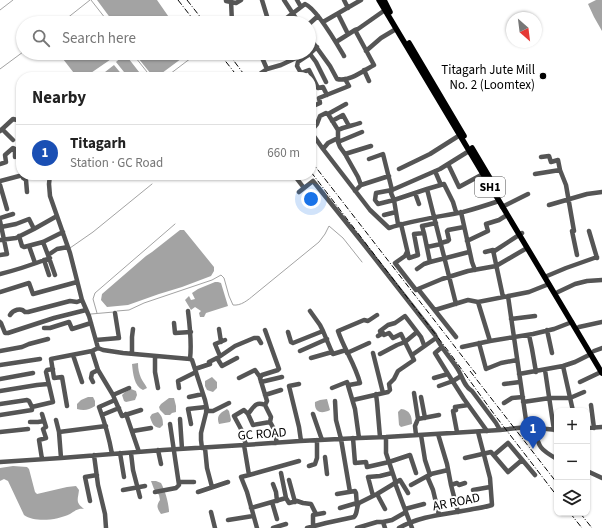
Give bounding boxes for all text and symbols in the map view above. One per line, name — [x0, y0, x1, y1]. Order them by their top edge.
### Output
north arrow — [506, 12, 542, 48]
search box — [16, 16, 316, 60]
icon: search — [30, 27, 52, 49]
text: Search here — [62, 28, 136, 49]
place label: Titagarh Jute Mill No. 2 (Loomtex) — [441, 61, 535, 94]
marker: Titagarh Jute Mill No. 2 (Loomtex) — [538, 71, 548, 81]
text: Nearby — [32, 86, 86, 110]
text: Titagarh — [70, 133, 126, 154]
text: 1 — [42, 144, 48, 162]
text: 660 m — [267, 144, 300, 162]
text: Station · GC Road — [70, 154, 163, 172]
road number: SH1 — [475, 177, 505, 197]
your location — [301, 189, 321, 209]
map controls — [554, 408, 590, 516]
button: + — [554, 408, 590, 444]
pin: 1 — [520, 416, 546, 449]
street label: GC ROAD — [237, 423, 287, 445]
button: − — [554, 444, 590, 480]
button: layers — [554, 480, 590, 516]
street label: AR ROAD — [431, 489, 481, 515]

